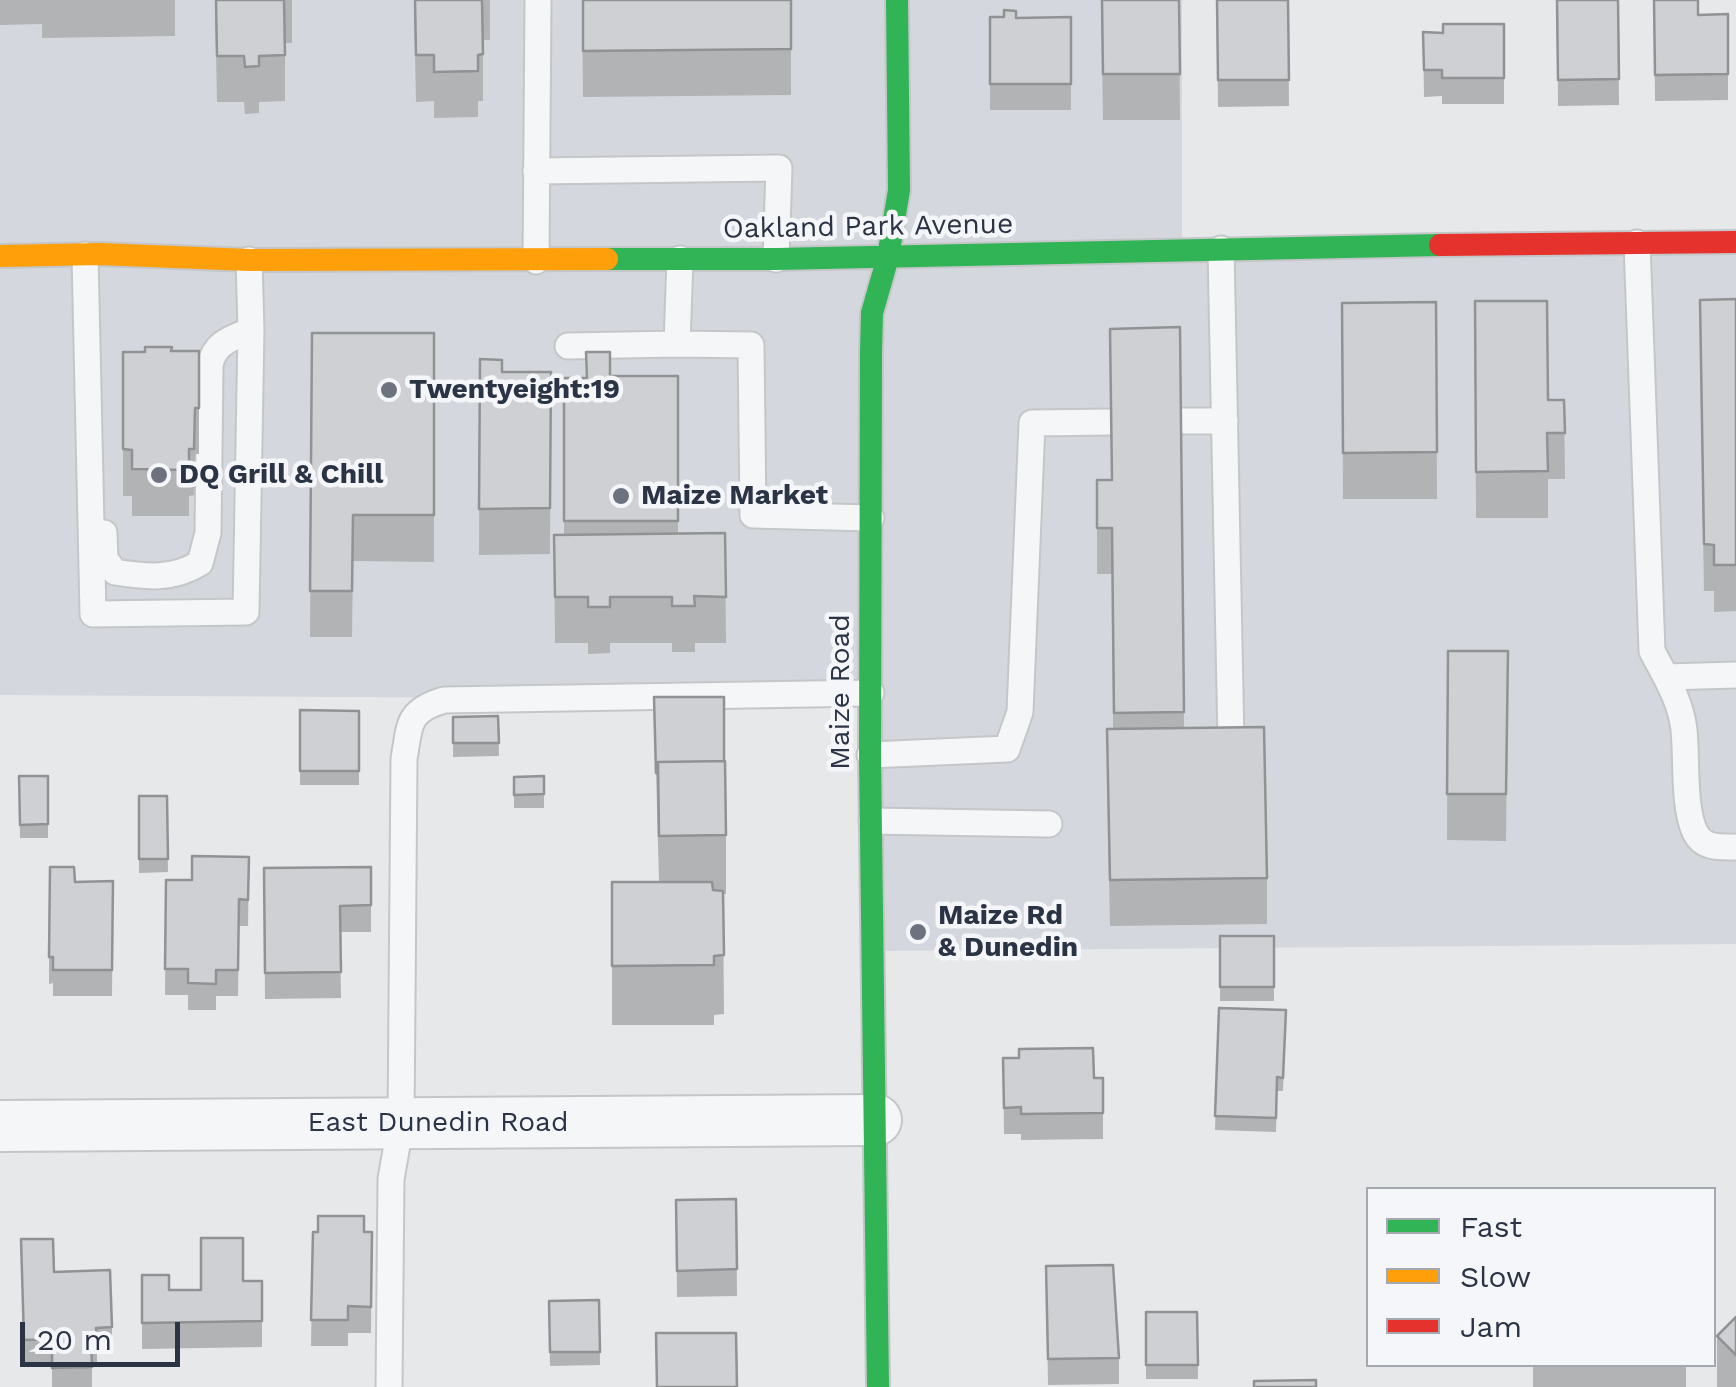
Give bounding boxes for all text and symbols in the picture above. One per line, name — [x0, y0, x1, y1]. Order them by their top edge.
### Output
street label: Oakland Park Avenue — [723, 208, 1013, 246]
place label: Twentyeight:19 — [409, 373, 620, 407]
marker: Twentyeight:19 — [378, 379, 400, 401]
place label: DQ Grill & Chill — [179, 458, 383, 492]
marker: DQ Grill & Chill — [148, 464, 170, 486]
place label: Maize Market — [641, 479, 828, 513]
marker: Maize Market — [610, 485, 632, 507]
street label: Maize Road — [824, 614, 858, 770]
place label: Maize Rd & Dunedin — [938, 899, 1078, 965]
marker: Maize Rd & Dunedin — [907, 921, 929, 943]
street label: East Dunedin Road — [308, 1106, 568, 1140]
legend — [1366, 1187, 1716, 1367]
text: Fast — [1460, 1209, 1522, 1244]
text: Slow — [1460, 1259, 1531, 1294]
scale bar — [25, 1302, 185, 1364]
text: Jam — [1460, 1309, 1522, 1344]
text: 20 m — [37, 1322, 112, 1357]

